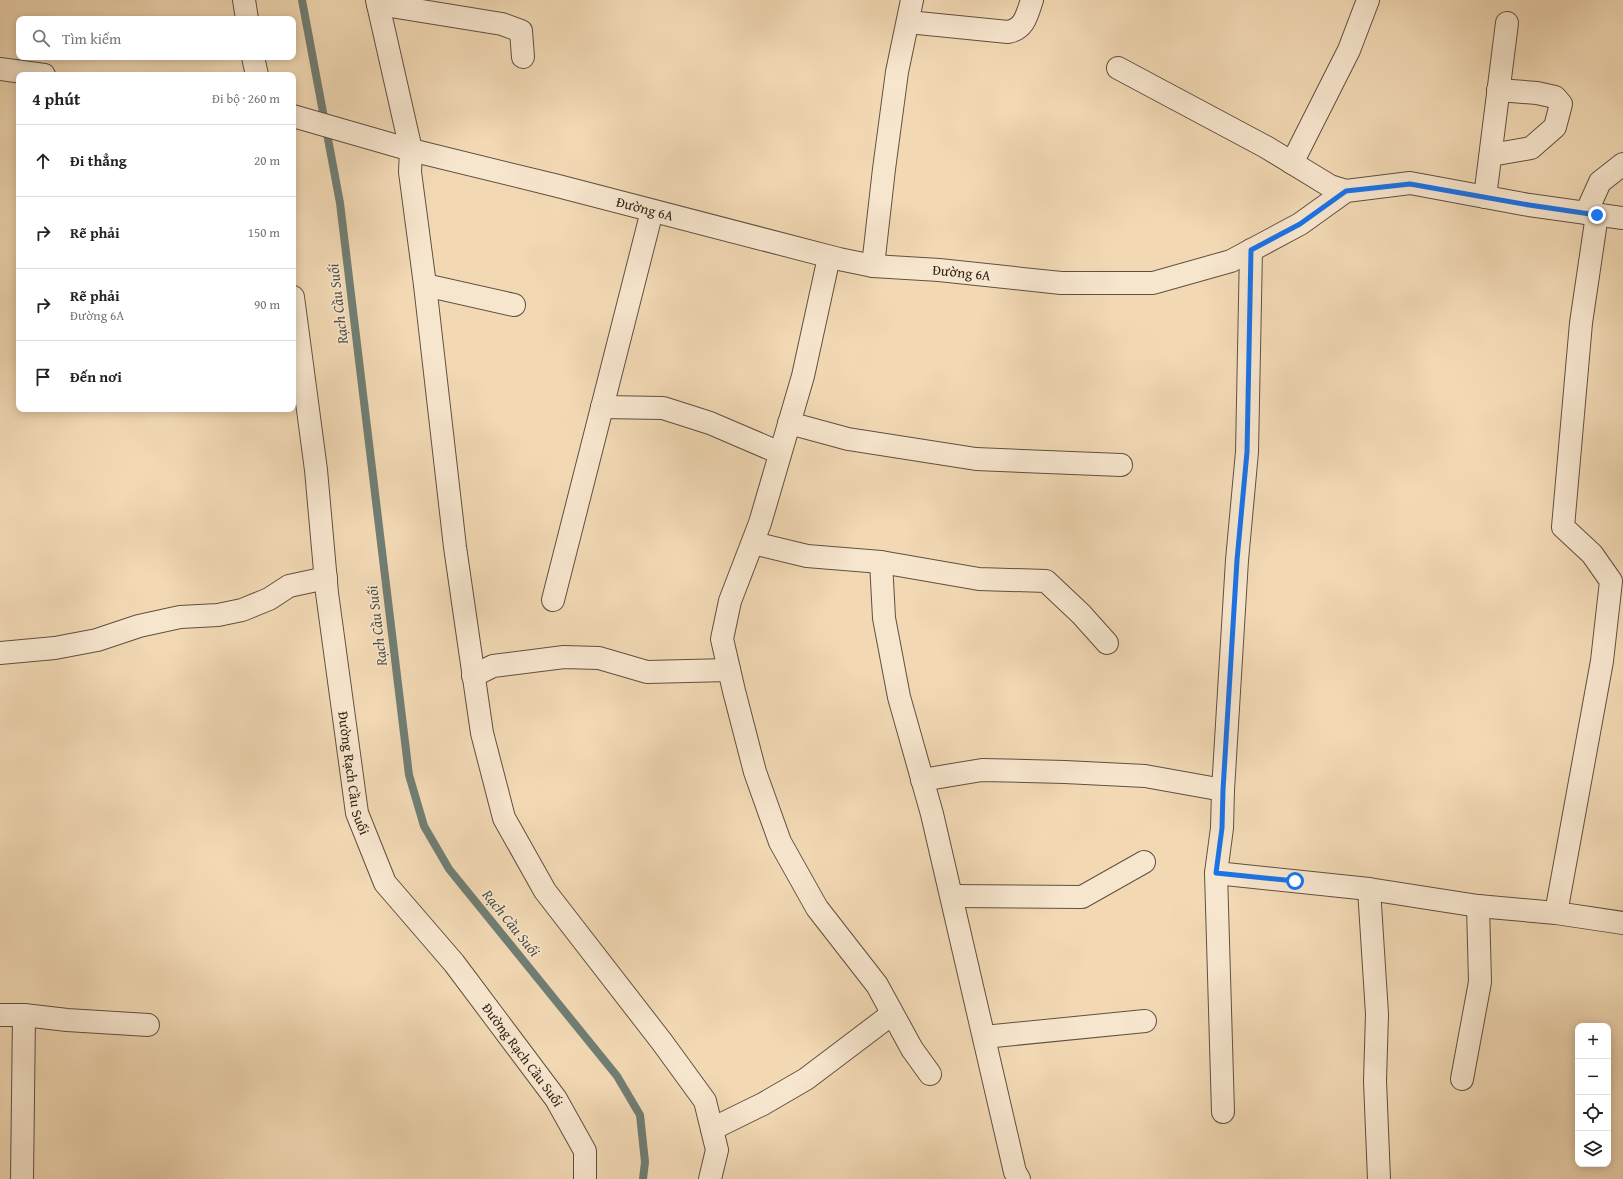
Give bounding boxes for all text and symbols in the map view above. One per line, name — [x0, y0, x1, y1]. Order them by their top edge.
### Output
search box — [16, 16, 296, 60]
icon: search — [30, 27, 52, 49]
text: Tìm kiếm — [62, 28, 121, 49]
text: 4 phút — [32, 86, 80, 111]
text: Đi bộ · 260 m — [212, 89, 280, 108]
icon: ahead — [32, 150, 54, 172]
text: Đi thẳng — [70, 150, 127, 171]
text: 20 m — [254, 151, 280, 170]
street label: Đường 6A — [614, 192, 676, 226]
route end — [1588, 206, 1606, 224]
icon: right — [32, 222, 54, 244]
text: Rẽ phải — [70, 222, 120, 243]
text: 150 m — [248, 223, 280, 242]
street label: Đường 6A — [932, 260, 992, 285]
water label: Rạch Cầu Suối — [322, 262, 353, 347]
text: Rẽ phải — [70, 285, 120, 306]
icon: right — [32, 294, 54, 316]
text: 90 m — [254, 295, 280, 314]
text: Đường 6A — [70, 306, 124, 325]
icon: arrive — [32, 366, 54, 388]
text: Đến nơi — [70, 366, 122, 387]
water label: Rạch Cầu Suối — [361, 584, 392, 669]
street label: Đường Rạch Cầu Suối — [333, 710, 375, 838]
route start — [1286, 872, 1304, 890]
water label: Rạch Cầu Suối — [477, 884, 545, 961]
street label: Đường Rạch Cầu Suối — [477, 999, 568, 1110]
map controls — [1575, 1023, 1611, 1167]
button: + — [1575, 1023, 1611, 1059]
button: − — [1575, 1059, 1611, 1095]
button: locate — [1575, 1095, 1611, 1131]
button: layers — [1575, 1131, 1611, 1167]

